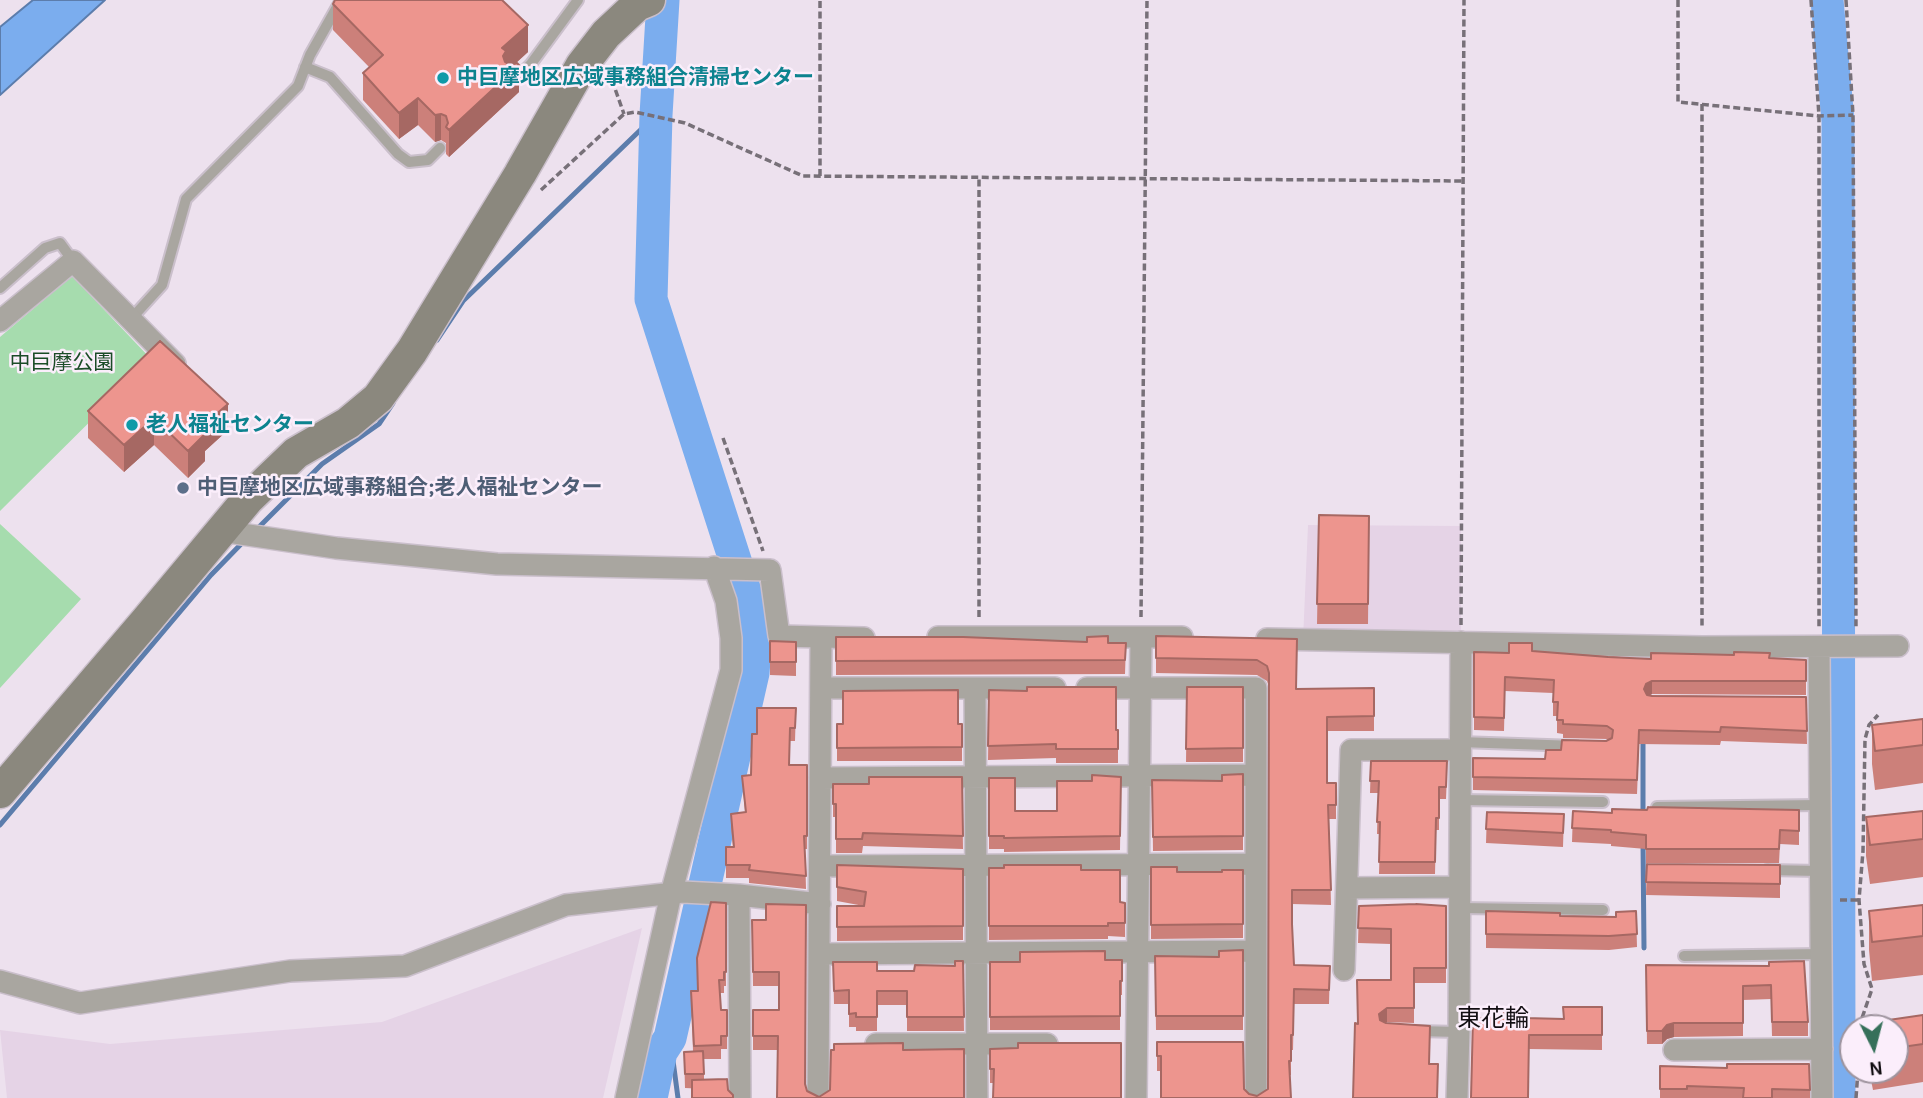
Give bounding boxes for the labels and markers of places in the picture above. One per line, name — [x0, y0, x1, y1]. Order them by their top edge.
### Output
place label: 中巨摩地区広域事務組合清掃センター — [457, 65, 814, 91]
marker: 中巨摩地区広域事務組合清掃センター — [435, 70, 451, 86]
place label: 老人福祉センター — [146, 412, 314, 438]
marker: 老人福祉センター — [124, 417, 140, 433]
place label: 中巨摩地区広域事務組合;老人福祉センター — [197, 475, 602, 501]
marker: 中巨摩地区広域事務組合;老人福祉センター — [175, 480, 191, 496]

